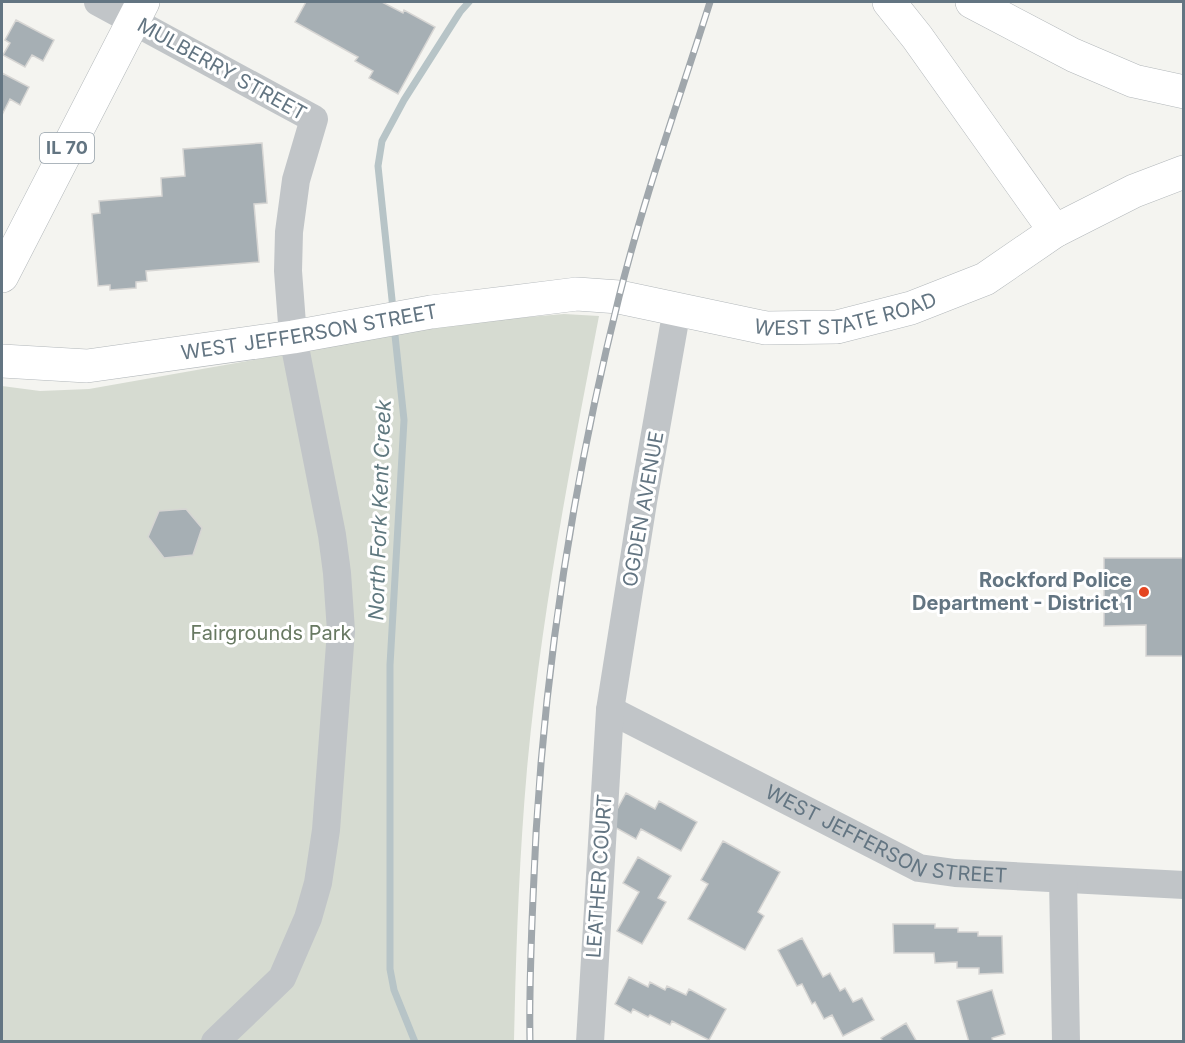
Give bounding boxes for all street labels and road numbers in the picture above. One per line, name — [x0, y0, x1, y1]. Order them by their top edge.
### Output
street label: MULBERRY STREET — [133, 13, 311, 125]
road number: IL 70 — [40, 133, 94, 163]
street label: WEST STATE ROAD — [752, 287, 940, 341]
street label: WEST JEFFERSON STREET — [179, 299, 439, 365]
street label: OGDEN AVENUE — [617, 429, 669, 589]
street label: WEST JEFFERSON STREET — [761, 780, 1008, 888]
street label: LEATHER COURT — [581, 793, 617, 959]

